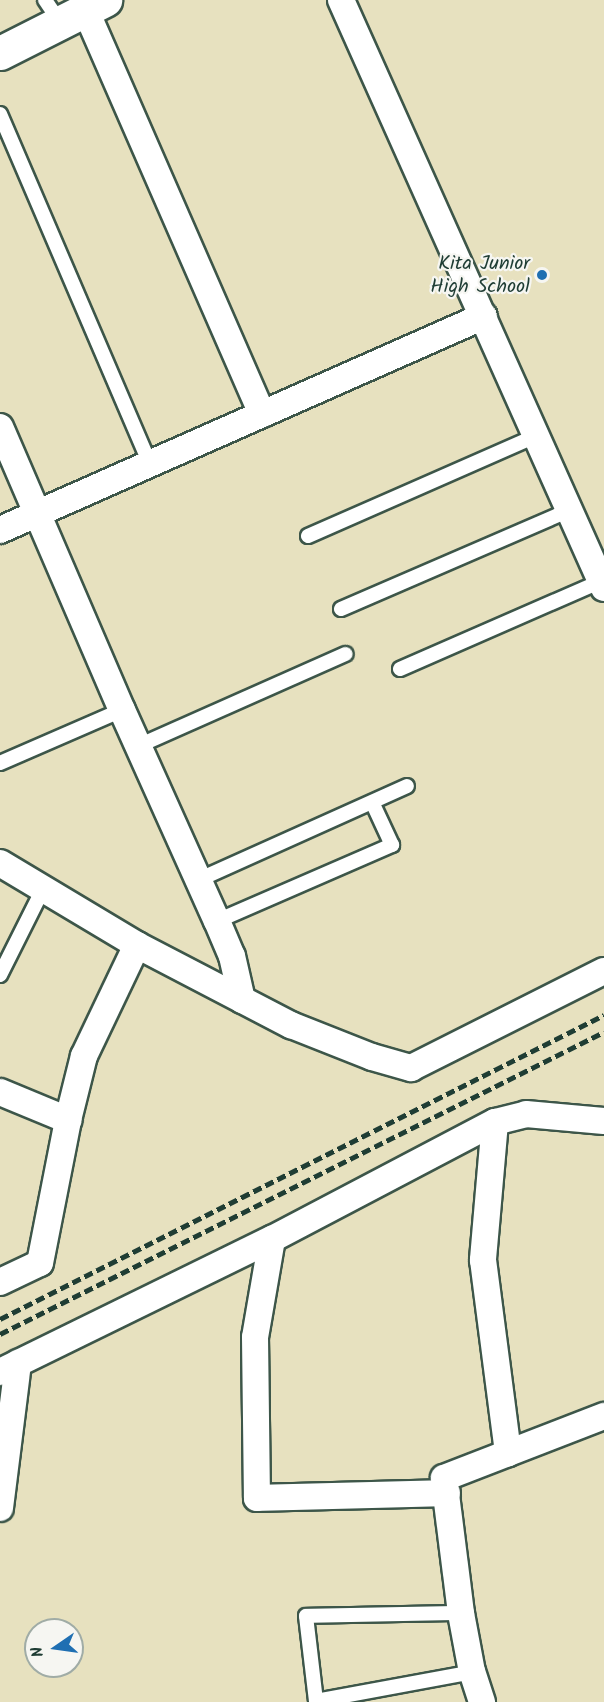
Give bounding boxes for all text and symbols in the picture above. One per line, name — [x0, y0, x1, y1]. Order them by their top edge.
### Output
place label: Kita Junior High School — [430, 252, 530, 299]
marker: Kita Junior High School — [535, 268, 549, 282]
north arrow — [24, 1618, 84, 1678]
text: N — [25, 1644, 51, 1659]

